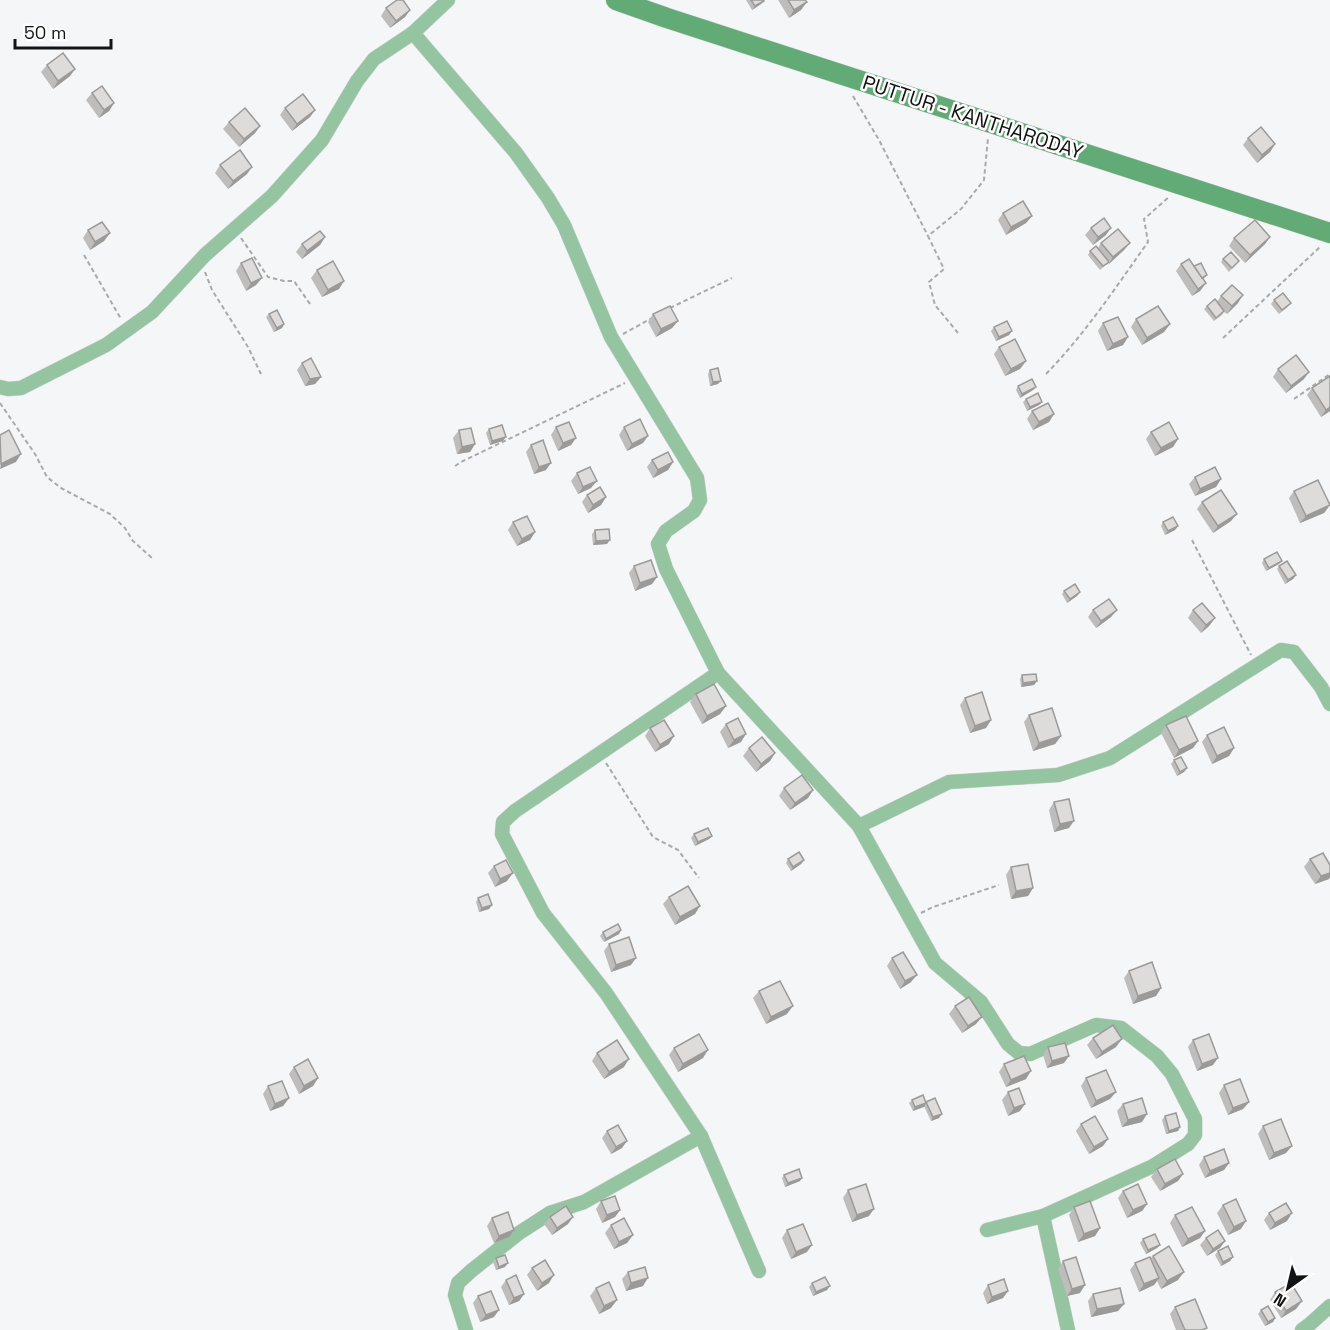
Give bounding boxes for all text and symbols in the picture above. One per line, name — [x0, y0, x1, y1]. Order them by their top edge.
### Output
scale bar — [15, 12, 111, 50]
text: 50 m — [24, 21, 66, 44]
street label: PUTTUR - KANTHARODAY — [859, 69, 1087, 165]
north arrow — [1258, 1258, 1318, 1318]
text: N — [1270, 1288, 1290, 1312]

